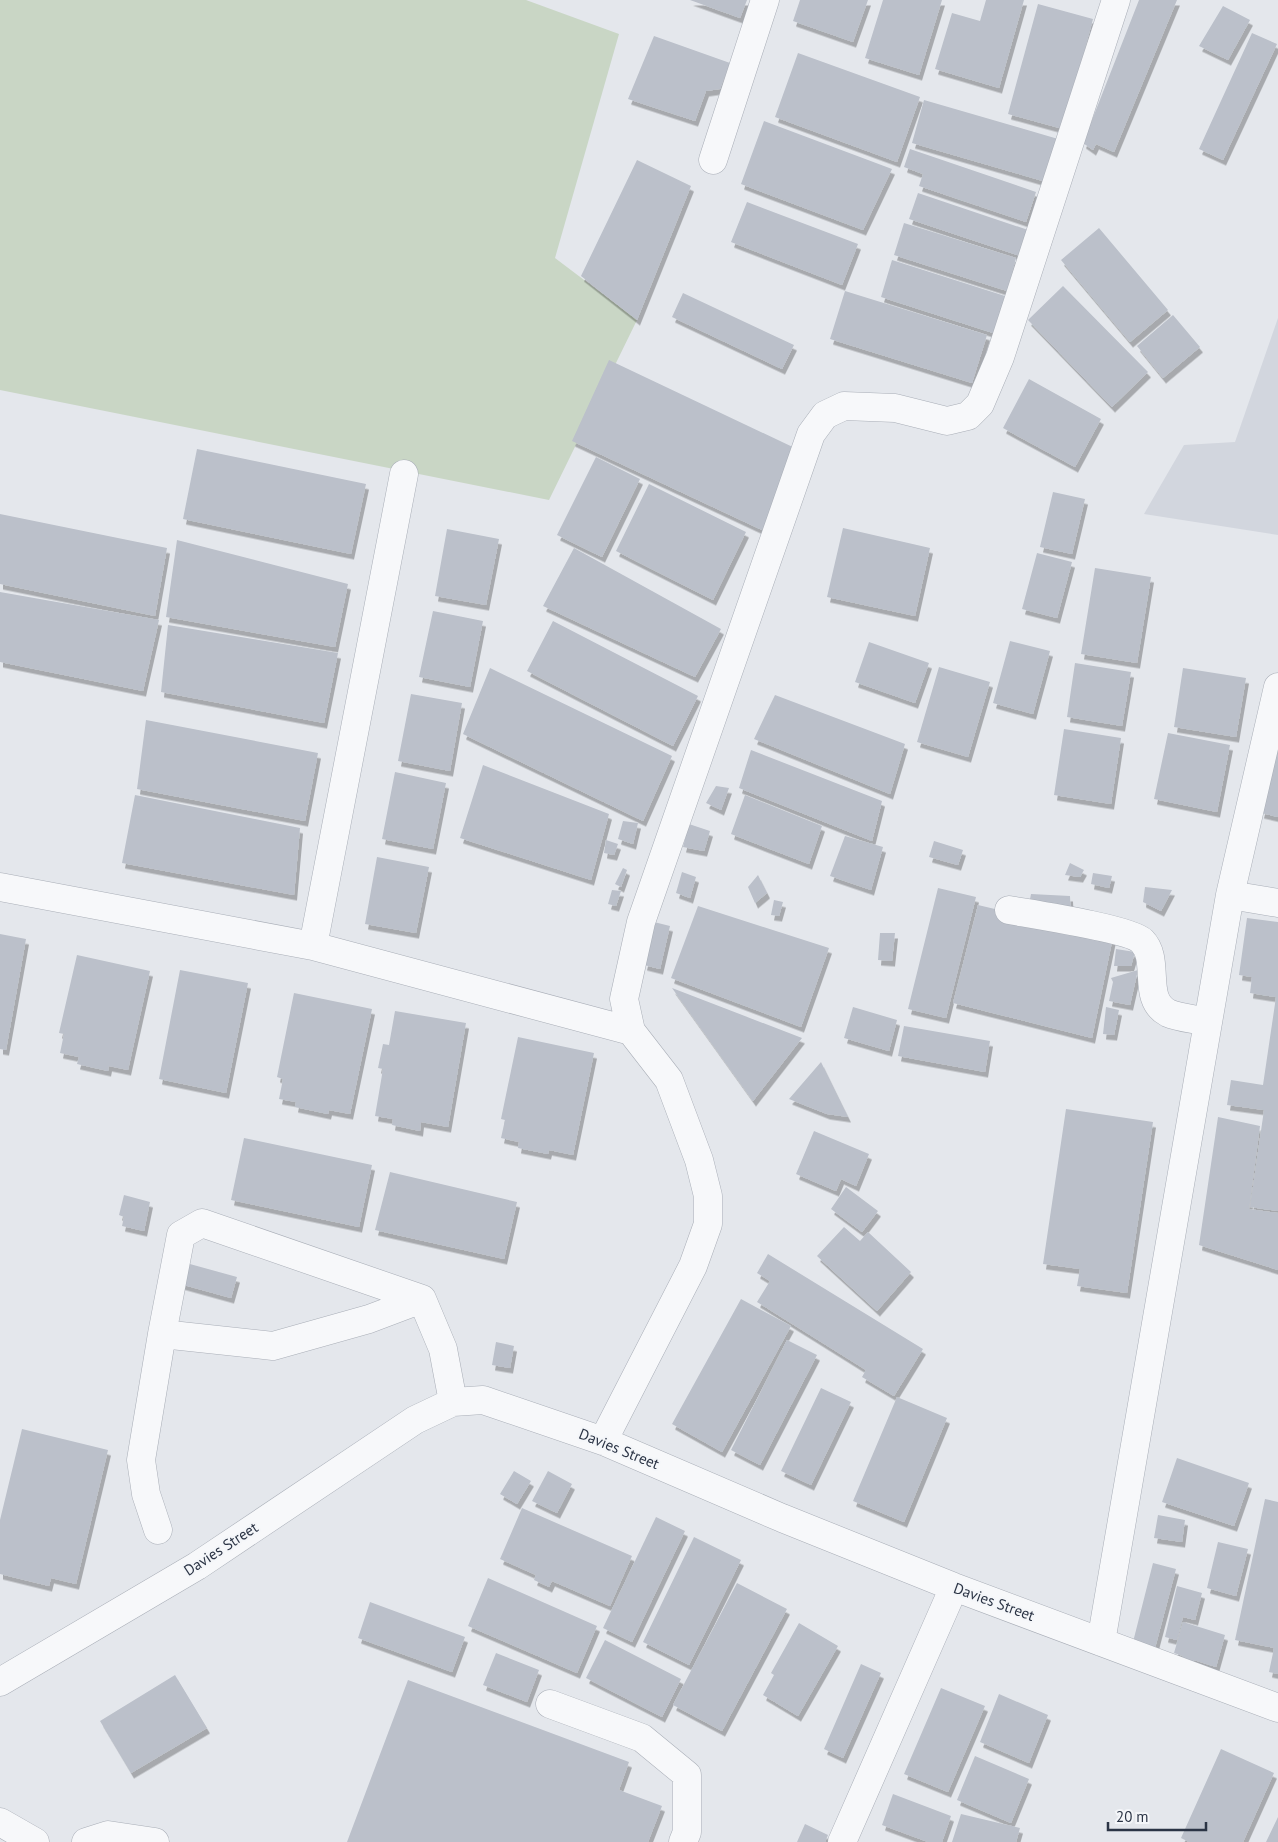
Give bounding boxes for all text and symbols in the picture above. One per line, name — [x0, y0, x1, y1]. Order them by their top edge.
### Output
street label: Davies Street — [576, 1424, 662, 1473]
street label: Davies Street — [180, 1518, 261, 1580]
street label: Davies Street — [951, 1578, 1037, 1625]
scale bar — [1108, 1800, 1206, 1832]
text: 20 m — [1116, 1807, 1149, 1826]

